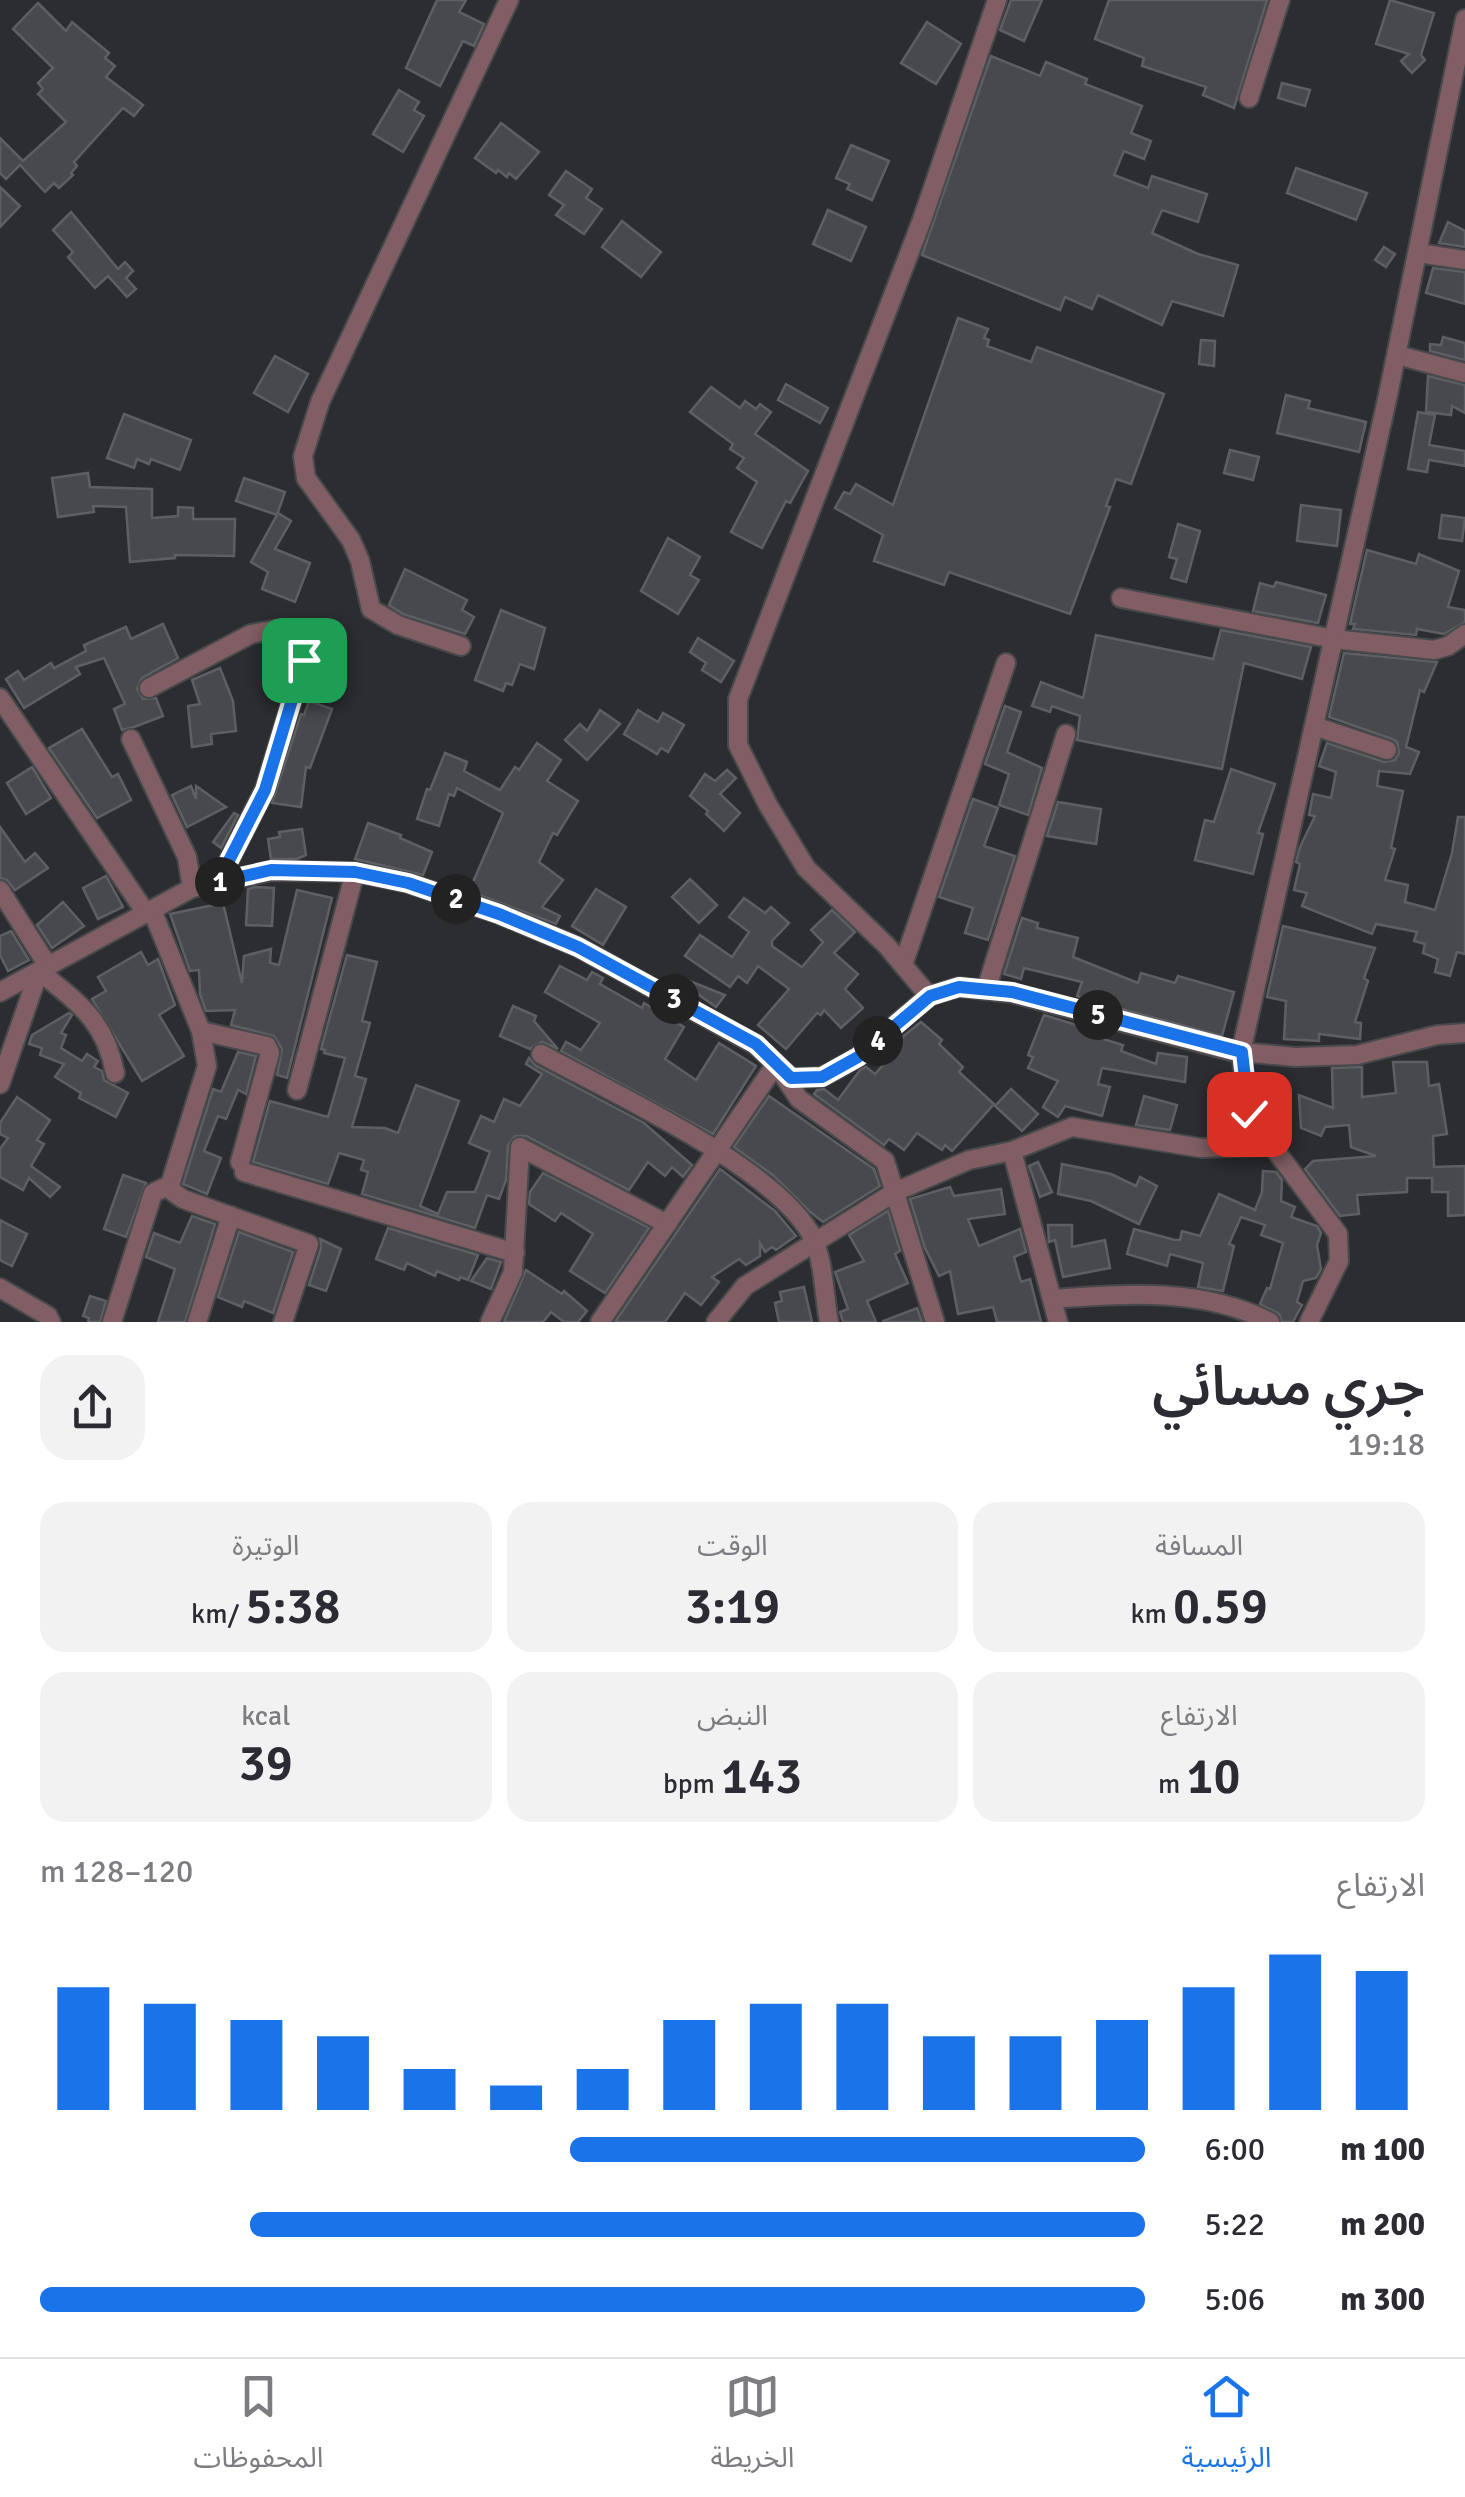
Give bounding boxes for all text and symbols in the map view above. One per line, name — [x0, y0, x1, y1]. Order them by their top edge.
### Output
pin — [262, 618, 347, 703]
icon: arrive — [277, 633, 332, 688]
pin: 1 — [195, 857, 245, 907]
text: 1 — [212, 865, 228, 899]
pin: 2 — [431, 874, 481, 924]
text: 2 — [448, 882, 464, 916]
pin: 3 — [649, 974, 699, 1024]
text: 3 — [666, 982, 682, 1016]
pin: 5 — [1073, 990, 1123, 1040]
text: 5 — [1090, 998, 1106, 1032]
pin: 4 — [853, 1016, 903, 1066]
text: 4 — [870, 1024, 886, 1058]
pin — [1207, 1072, 1292, 1157]
icon: check — [1222, 1087, 1277, 1142]
text: جري مسائي — [1152, 1353, 1425, 1421]
button: share — [40, 1355, 145, 1460]
text: 19:18 — [1347, 1425, 1425, 1464]
text: الوتيرة — [232, 1529, 299, 1563]
text: الوقت — [697, 1529, 768, 1563]
text: المسافة — [1155, 1529, 1243, 1563]
text: 5:38 — [245, 1576, 341, 1638]
text: 3:19 — [685, 1576, 780, 1638]
text: 0.59 — [1173, 1576, 1268, 1638]
text: /km — [191, 1597, 245, 1631]
text: km — [1131, 1597, 1173, 1631]
text: kcal — [241, 1699, 290, 1733]
text: النبض — [697, 1699, 768, 1733]
text: الارتفاع — [1161, 1699, 1238, 1733]
text: 39 — [239, 1733, 293, 1795]
text: 143 — [721, 1746, 802, 1808]
text: 10 — [1186, 1746, 1240, 1808]
text: bpm — [663, 1767, 721, 1801]
text: m — [1158, 1767, 1186, 1801]
text: 120–128 m — [40, 1852, 193, 1891]
text: الارتفاع — [1337, 1866, 1425, 1905]
text: 6:00 — [1205, 2130, 1265, 2169]
text: 100 m — [1340, 2130, 1425, 2169]
text: 5:22 — [1205, 2205, 1265, 2244]
text: 200 m — [1340, 2205, 1425, 2244]
text: 5:06 — [1205, 2280, 1265, 2319]
text: 300 m — [1340, 2280, 1425, 2319]
tab: المحفوظات — [194, 2369, 324, 2488]
tab: الخريطة — [711, 2369, 794, 2488]
tab: الرئيسية — [1181, 2369, 1271, 2488]

